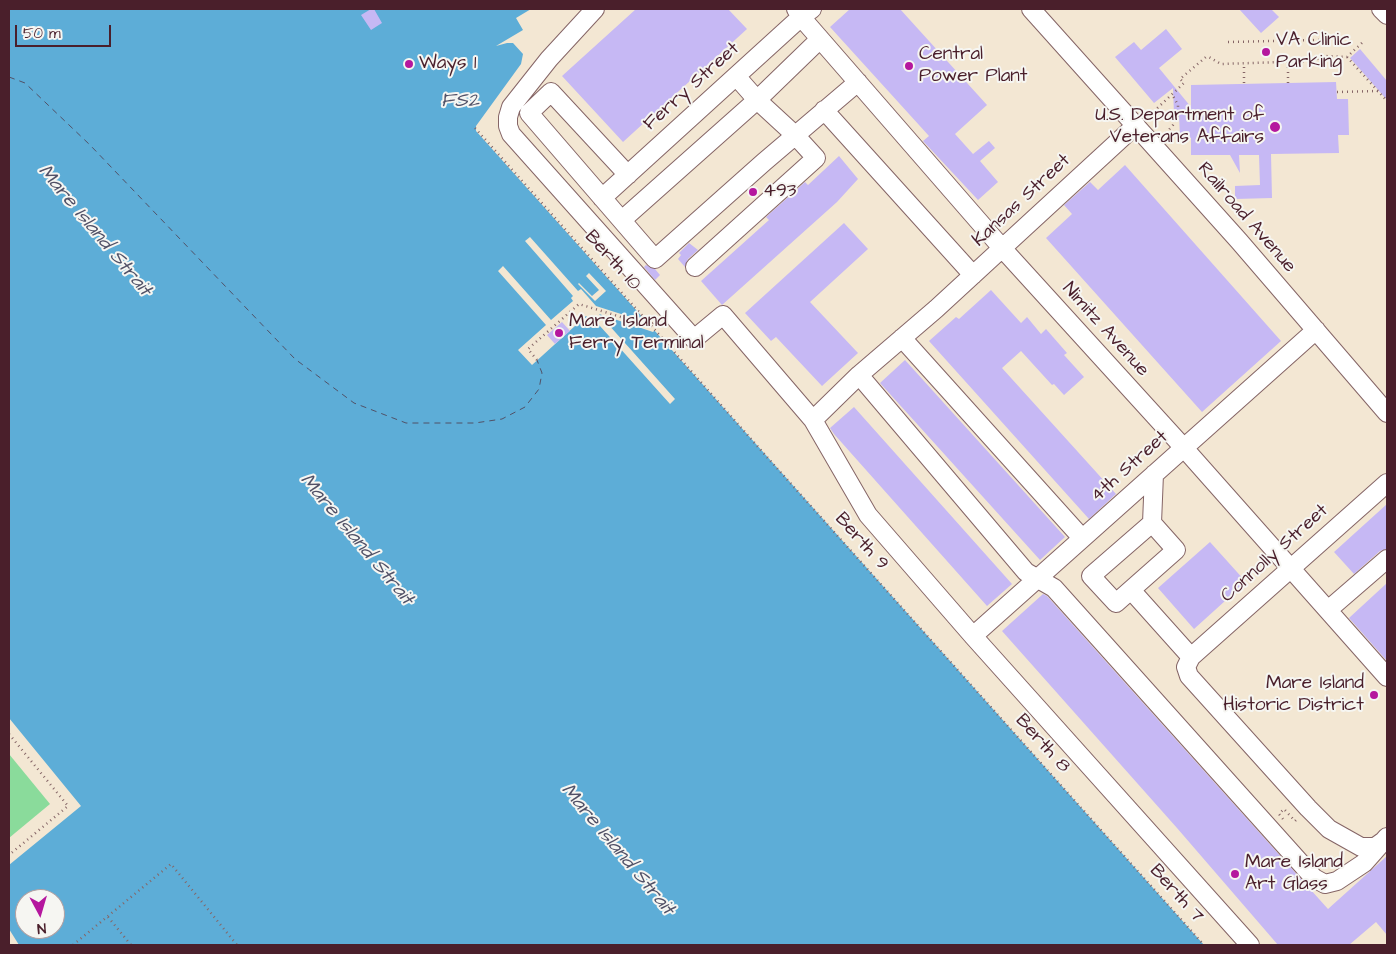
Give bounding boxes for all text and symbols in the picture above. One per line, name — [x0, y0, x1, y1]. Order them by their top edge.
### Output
scale bar — [18, 15, 114, 47]
text: 50 m — [23, 23, 61, 44]
place label: VA Clinic Parking — [1276, 30, 1351, 74]
street label: Ferry Street — [639, 38, 745, 136]
place label: Central Power Plant — [919, 44, 1027, 88]
marker: VA Clinic Parking — [1260, 46, 1272, 58]
place label: Ways 1 — [419, 53, 477, 75]
marker: Ways 1 — [403, 58, 415, 70]
marker: Central Power Plant — [903, 60, 915, 72]
water label: FS2 — [441, 90, 479, 114]
place label: U.S. Department of Veterans Affairs — [1095, 105, 1264, 149]
marker: U.S. Department of Veterans Affairs — [1268, 120, 1282, 134]
street label: Kansas Street — [968, 150, 1076, 252]
street label: Railroad Avenue — [1192, 158, 1300, 278]
water label: Mare Island Strait — [32, 160, 156, 302]
place label: 493 — [763, 181, 796, 203]
marker: 493 — [747, 186, 759, 198]
street label: Berth 10 — [579, 226, 645, 296]
street label: Nimitz Avenue — [1057, 278, 1153, 382]
place label: Mare Island Ferry Terminal — [569, 311, 704, 355]
marker: Mare Island Ferry Terminal — [553, 327, 565, 339]
street label: 4th Street — [1087, 426, 1173, 508]
water label: Mare Island Strait — [294, 469, 418, 611]
street label: Connolly Street — [1217, 500, 1333, 608]
street label: Berth 9 — [829, 508, 893, 576]
place label: Mare Island Historic District — [1223, 673, 1364, 717]
marker: Mare Island Historic District — [1368, 689, 1380, 701]
street label: Berth 8 — [1010, 710, 1074, 778]
water label: Mare Island Strait — [555, 779, 679, 921]
place label: Mare Island Art Glass — [1245, 852, 1343, 896]
street label: Berth 7 — [1144, 860, 1208, 928]
marker: Mare Island Art Glass — [1229, 868, 1241, 880]
north arrow — [15, 889, 65, 939]
text: N — [36, 918, 47, 938]

